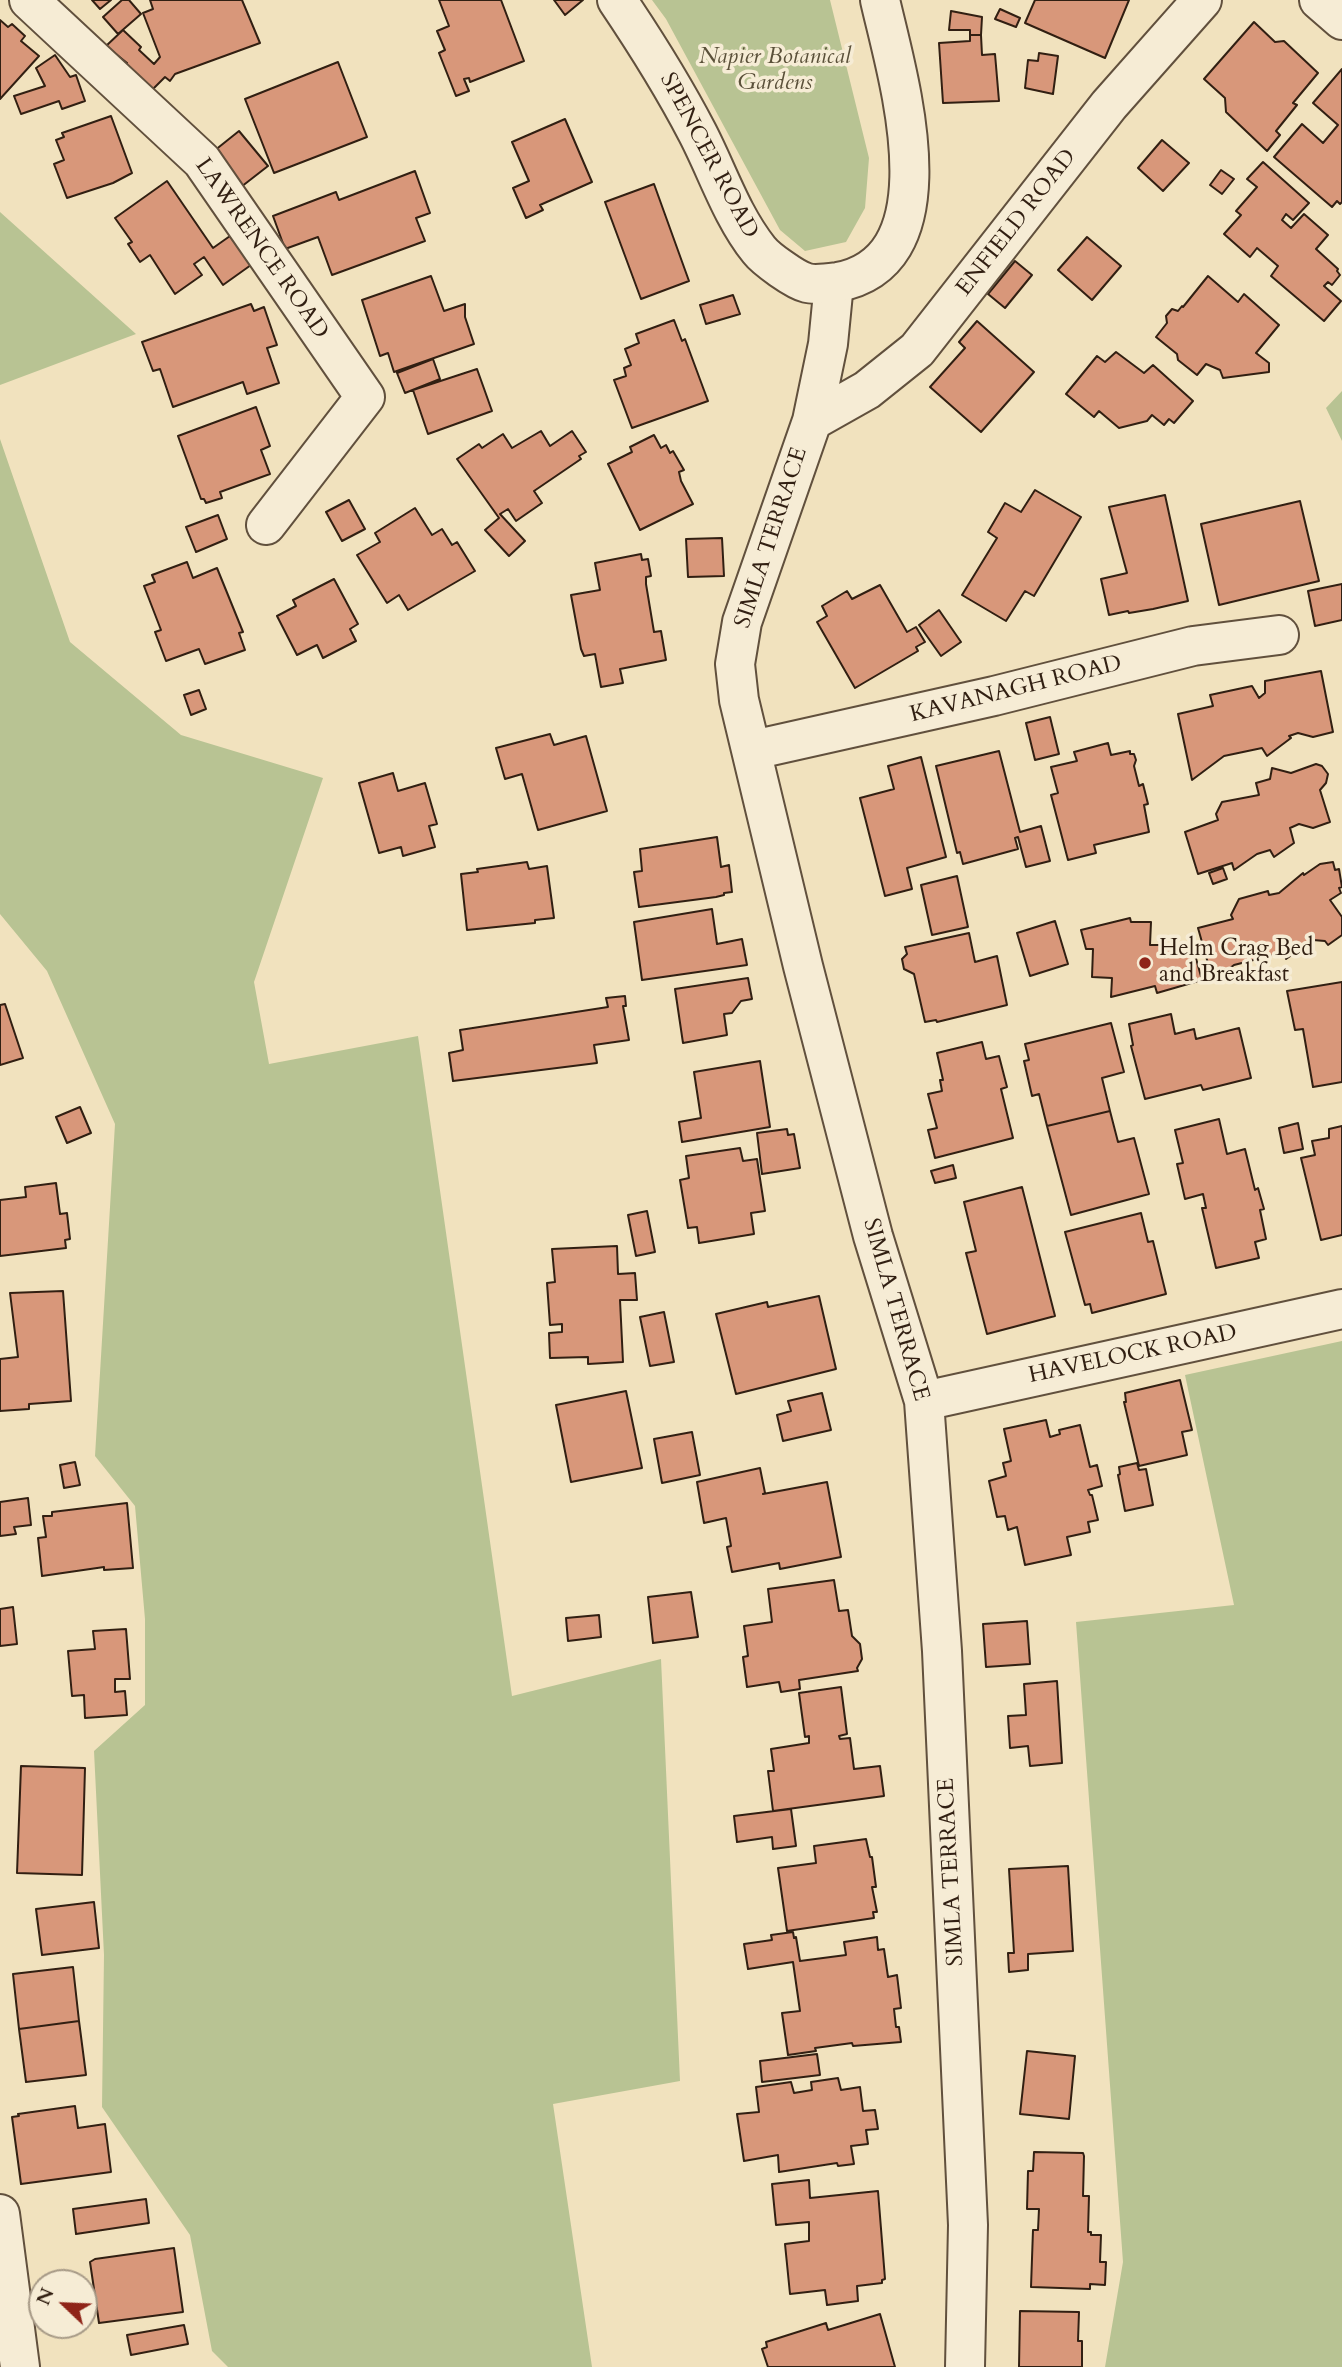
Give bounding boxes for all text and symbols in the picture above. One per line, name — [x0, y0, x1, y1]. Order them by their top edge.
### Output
park label: Napier Botanical Gardens — [699, 44, 851, 98]
street label: SPENCER ROAD — [653, 68, 763, 244]
street label: ENFIELD ROAD — [951, 144, 1083, 302]
street label: LAWRENCE ROAD — [188, 153, 334, 345]
street label: SIMLA TERRACE — [730, 444, 814, 632]
street label: KAVANAGH ROAD — [907, 650, 1125, 730]
place label: Helm Crag Bed and Breakfast — [1159, 936, 1313, 990]
marker: Helm Crag Bed and Breakfast — [1137, 955, 1153, 971]
street label: SIMLA TERRACE — [856, 1216, 934, 1404]
street label: HAVELOCK ROAD — [1026, 1319, 1240, 1391]
street label: SIMLA TERRACE — [933, 1777, 971, 1967]
north arrow — [28, 2269, 98, 2339]
text: N — [30, 2284, 61, 2309]

